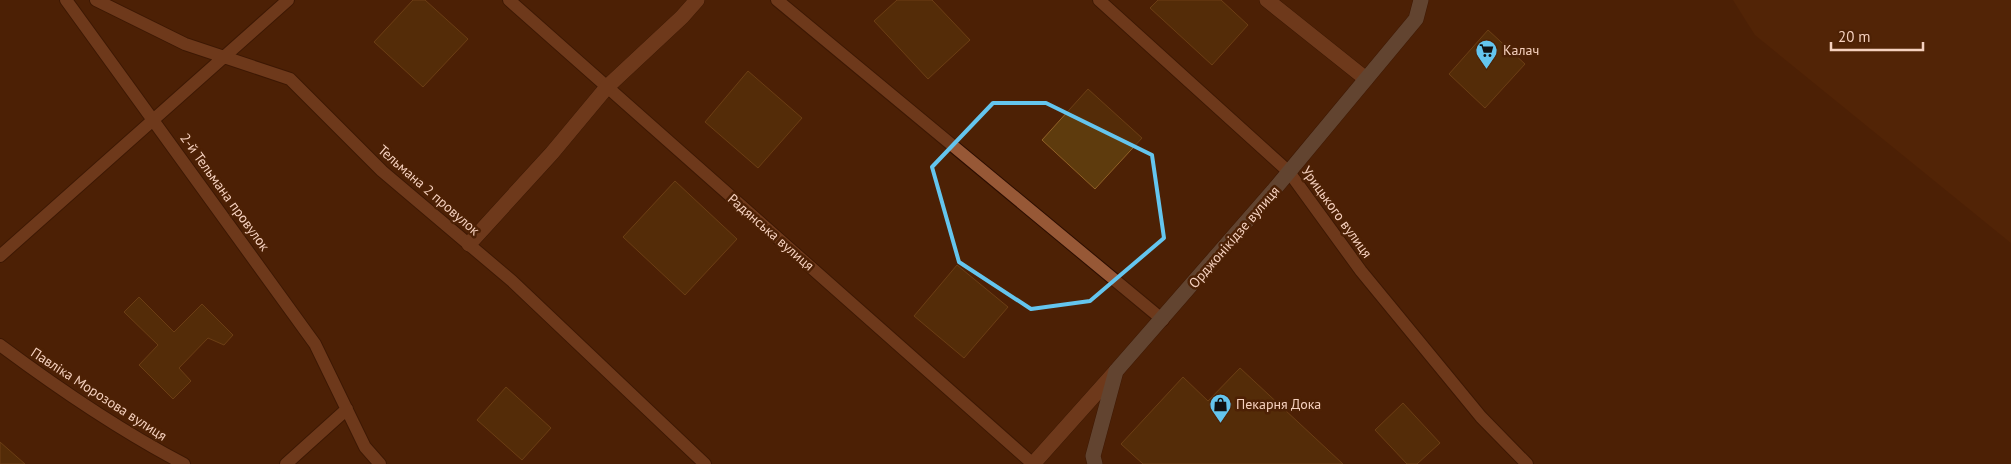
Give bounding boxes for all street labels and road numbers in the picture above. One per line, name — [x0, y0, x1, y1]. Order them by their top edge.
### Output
street label: 2-й Тельмана провулок — [176, 130, 274, 255]
street label: Тельмана 2 провулок — [374, 141, 484, 239]
street label: Урицького вулиця — [1298, 163, 1376, 261]
street label: Орджонікідзе вулиця — [1185, 182, 1283, 292]
street label: Радянська вулиця — [724, 190, 818, 274]
street label: Павліка Морозова вулиця — [28, 343, 170, 445]

